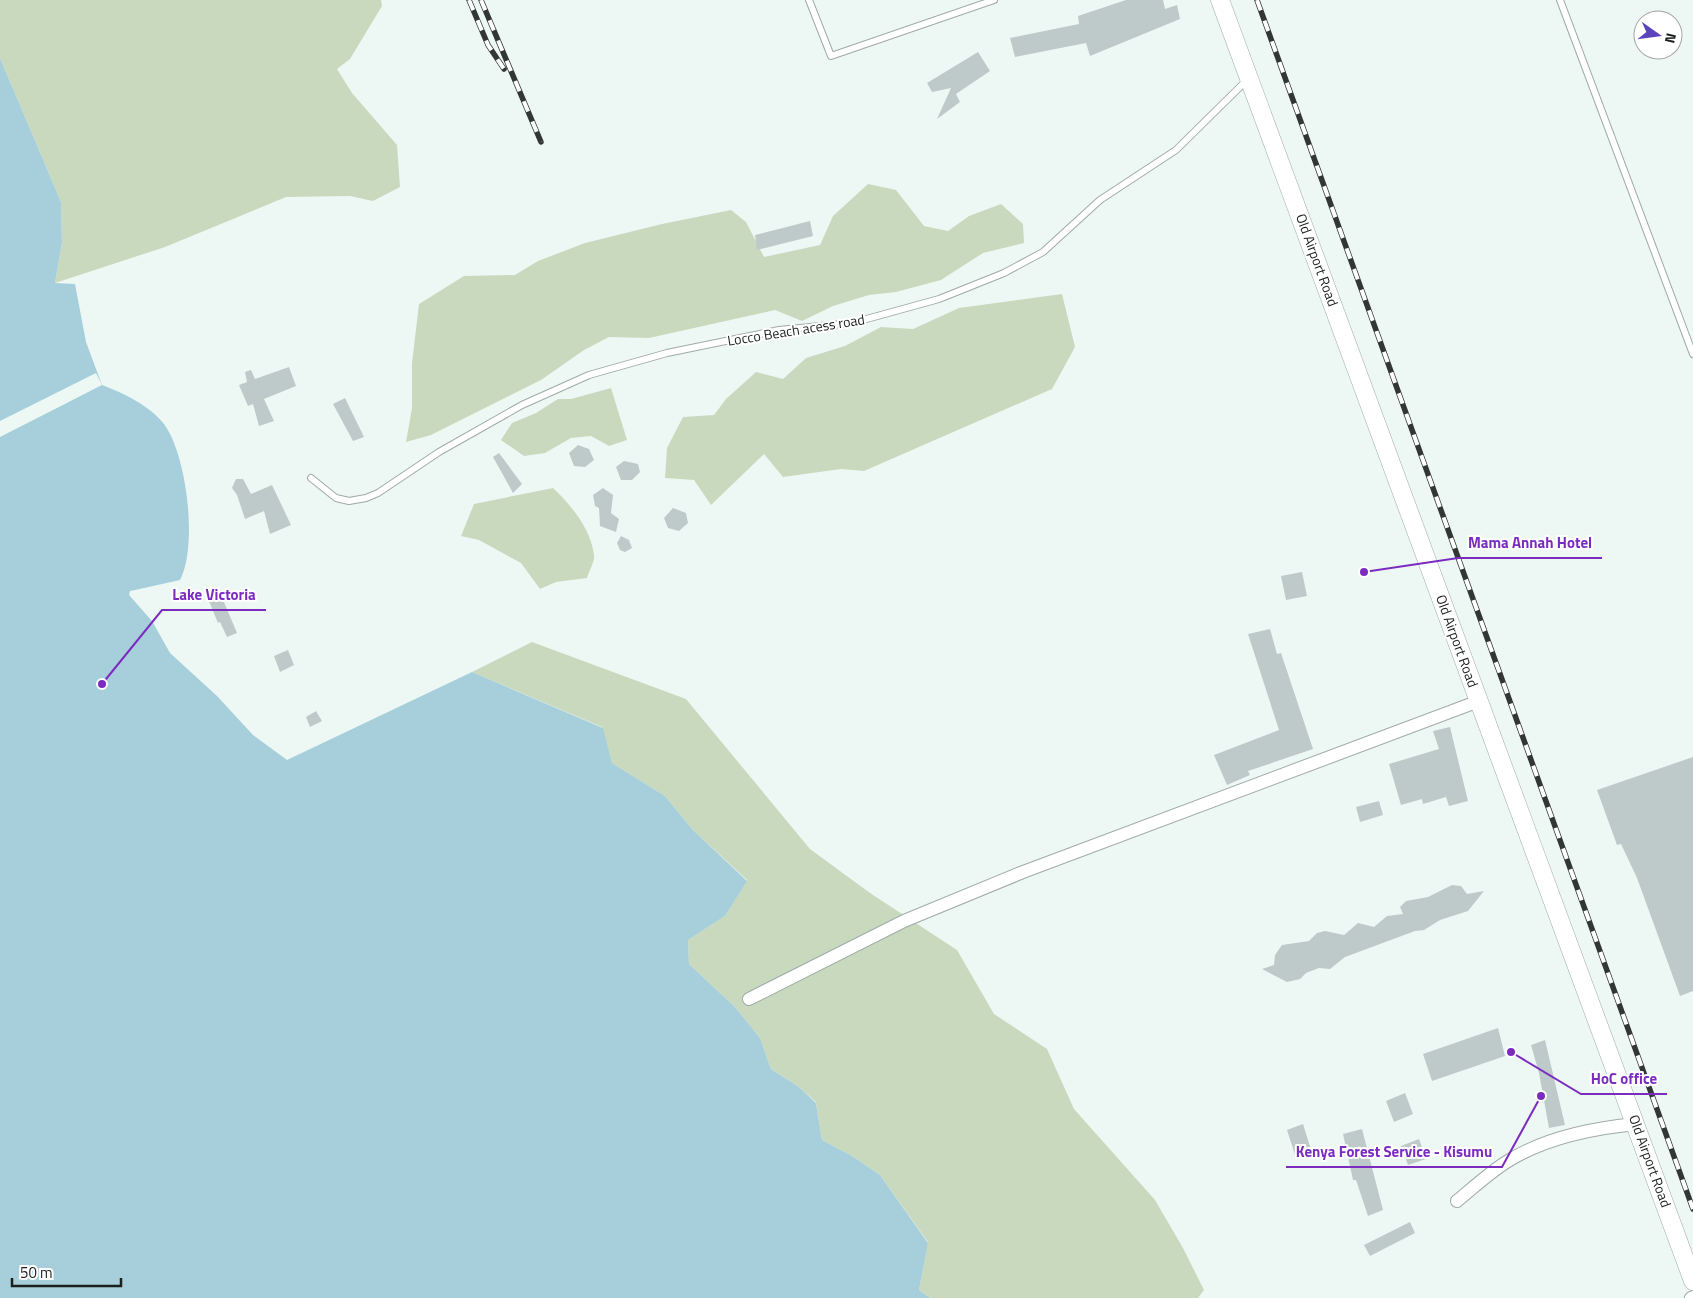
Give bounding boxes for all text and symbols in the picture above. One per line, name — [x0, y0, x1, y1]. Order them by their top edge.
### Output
north arrow — [1633, 10, 1683, 60]
text: N — [1660, 31, 1682, 46]
street label: Old Airport Road — [1291, 211, 1344, 309]
street label: Locco Beach acess road — [726, 308, 866, 351]
callout: Mama Annah Hotel — [1458, 528, 1602, 558]
text: Mama Annah Hotel — [1468, 531, 1592, 554]
callout: Lake Victoria — [162, 580, 266, 610]
text: Lake Victoria — [172, 583, 256, 606]
street label: Old Airport Road — [1431, 592, 1484, 690]
callout: HoC office — [1581, 1064, 1667, 1094]
text: HoC office — [1591, 1067, 1658, 1090]
street label: Old Airport Road — [1624, 1112, 1677, 1210]
callout: Kenya Forest Service - Kisumu — [1286, 1137, 1502, 1167]
text: Kenya Forest Service - Kisumu — [1296, 1140, 1492, 1163]
scale bar — [12, 1256, 121, 1288]
text: 50 m — [20, 1261, 53, 1284]

